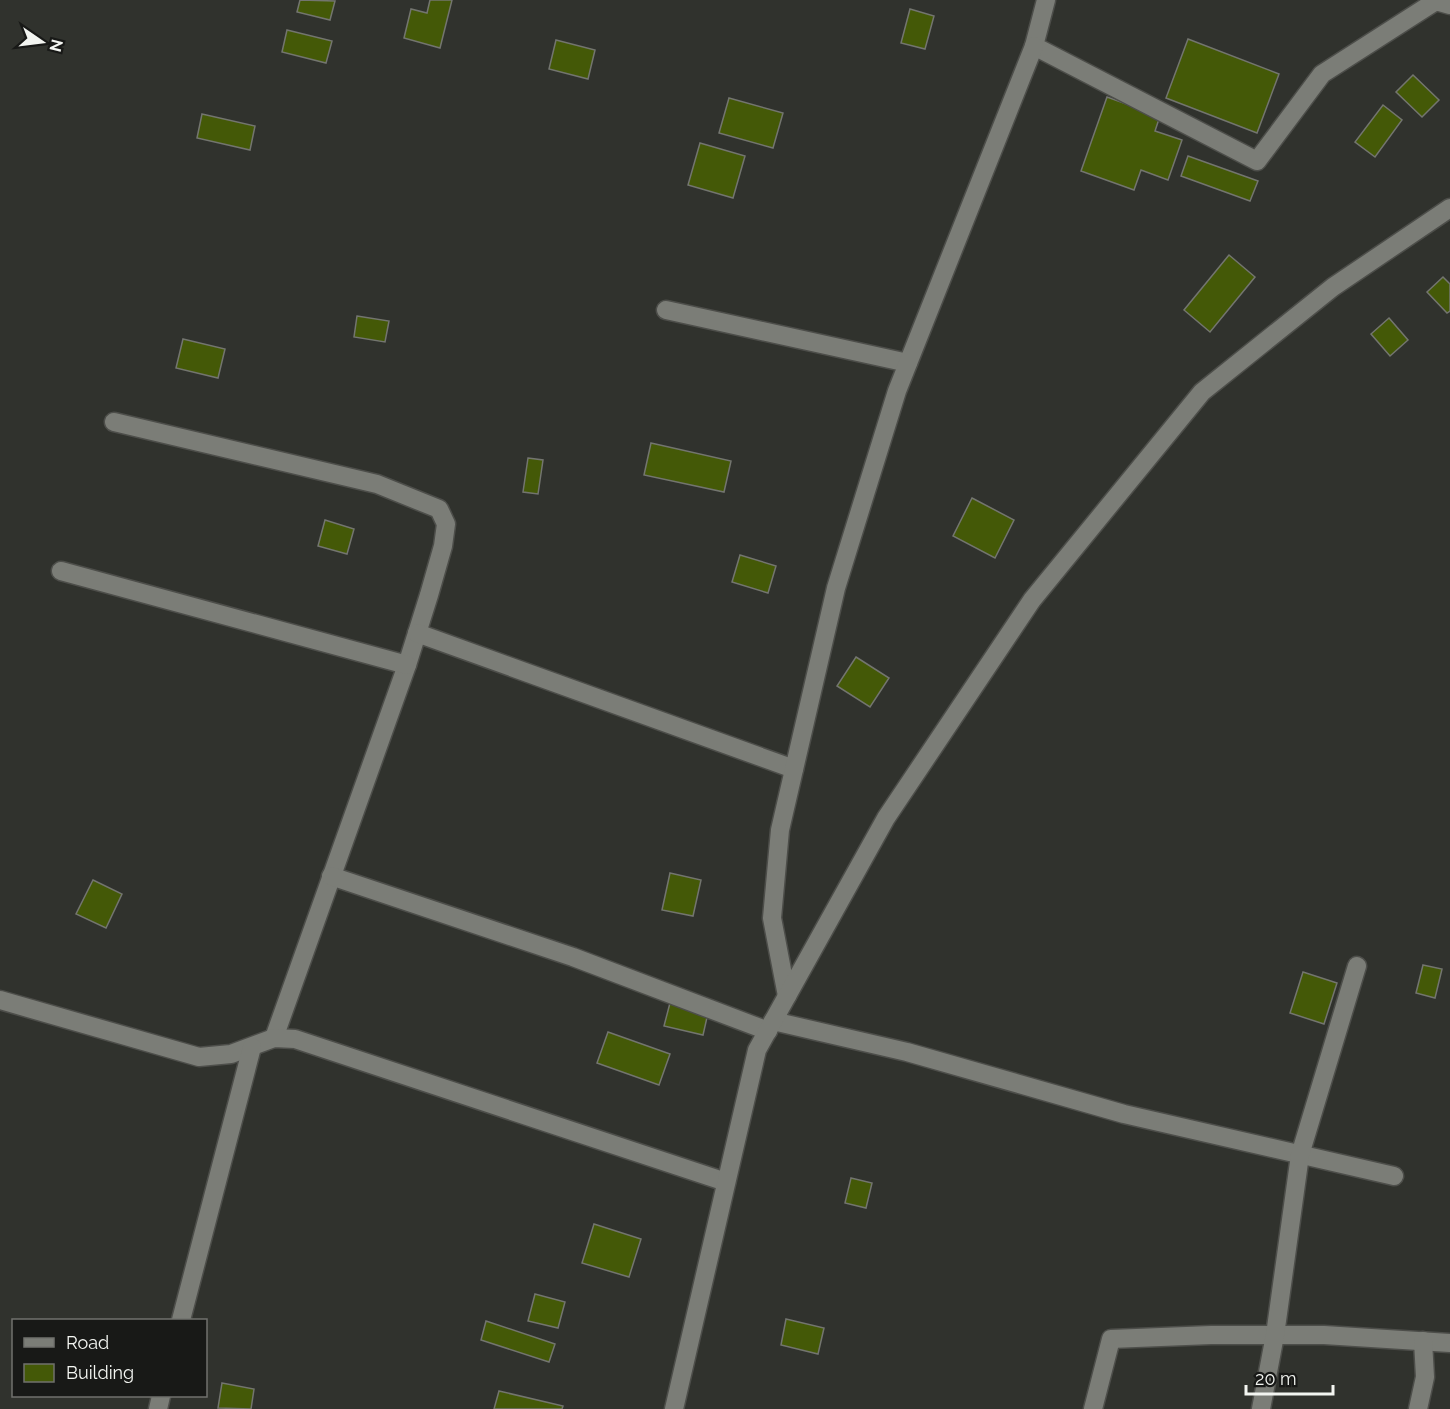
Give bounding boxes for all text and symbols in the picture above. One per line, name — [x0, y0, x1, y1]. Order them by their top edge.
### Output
north arrow — [12, 12, 72, 72]
text: N — [45, 37, 67, 54]
legend — [12, 1319, 207, 1397]
text: Road — [66, 1332, 109, 1353]
scale bar — [1246, 1358, 1333, 1396]
text: Building — [66, 1362, 134, 1383]
text: 20 m — [1255, 1368, 1297, 1389]

